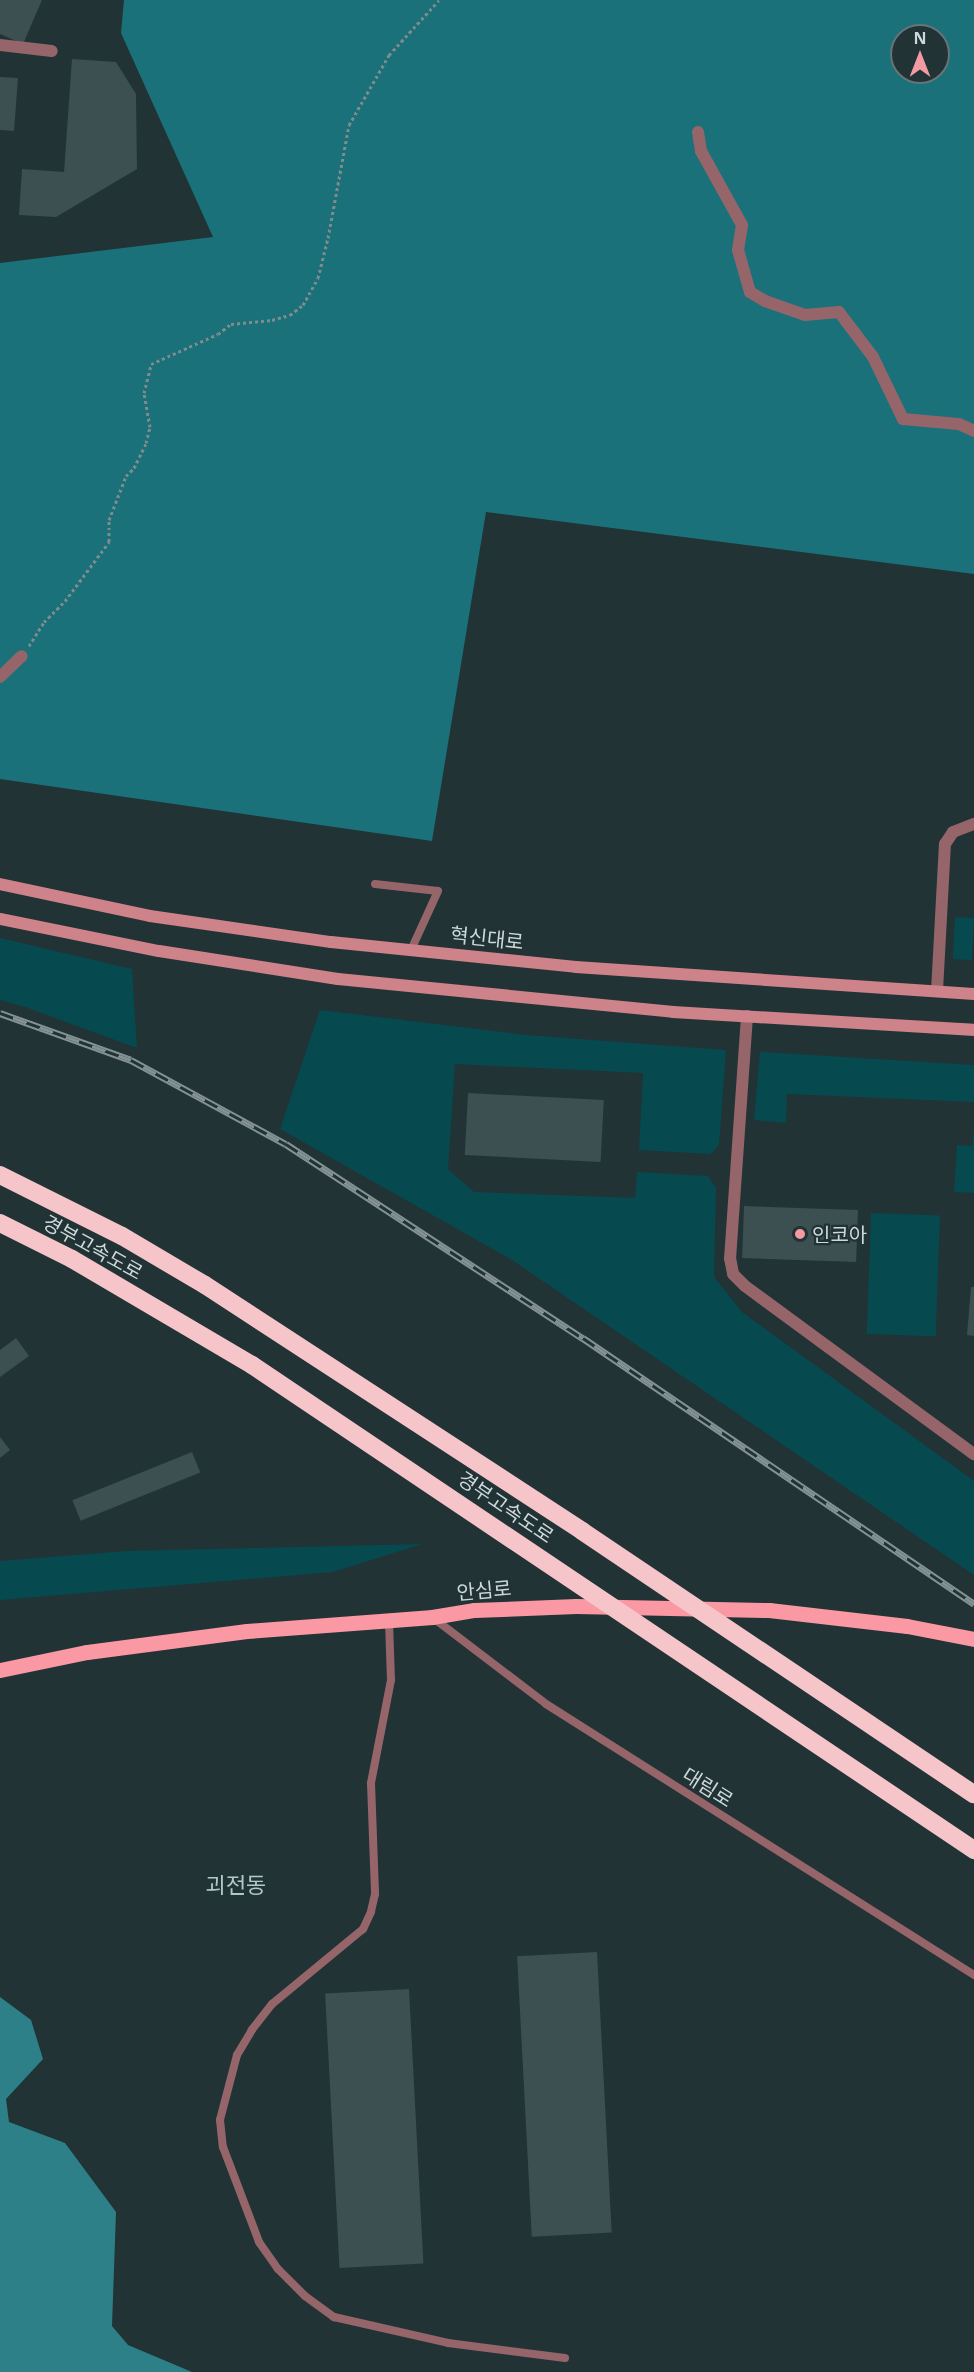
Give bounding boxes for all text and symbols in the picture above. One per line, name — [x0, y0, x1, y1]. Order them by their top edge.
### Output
north arrow — [890, 24, 950, 84]
text: N — [913, 27, 927, 49]
street label: 혁신대로 — [449, 922, 525, 954]
street label: 경부고속도로 — [39, 1210, 147, 1284]
place label: 인코아 — [812, 1222, 867, 1246]
marker: 인코아 — [793, 1227, 807, 1241]
street label: 경부고속도로 — [454, 1466, 558, 1548]
street label: 안심로 — [455, 1576, 513, 1604]
street label: 대림로 — [678, 1762, 738, 1812]
district label: 괴전동 — [206, 1872, 266, 1898]

